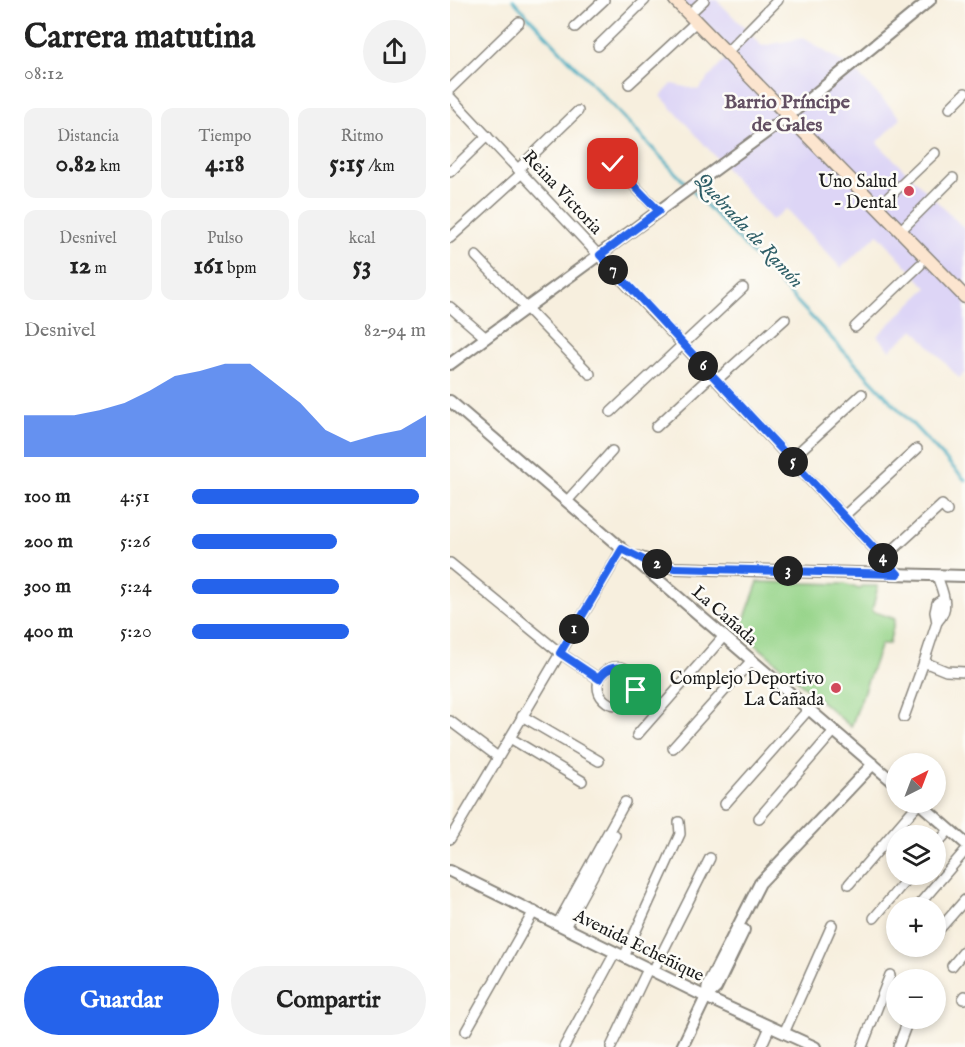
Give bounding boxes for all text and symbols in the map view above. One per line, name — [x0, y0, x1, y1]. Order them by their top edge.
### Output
text: Carrera matutina — [24, 17, 255, 59]
button: share — [363, 20, 426, 83]
text: 08:12 — [24, 61, 64, 86]
district label: Barrio Príncipe de Gales — [724, 90, 851, 138]
text: Distancia — [57, 127, 119, 147]
text: Tiempo — [199, 127, 251, 147]
text: Ritmo — [341, 127, 383, 147]
pin — [587, 138, 638, 189]
street label: Reina Victoria — [517, 146, 607, 240]
text: 0.82 — [55, 147, 96, 180]
text: 4:18 — [205, 147, 245, 180]
text: 5:15 — [329, 147, 365, 180]
icon: check — [596, 147, 629, 180]
text: km — [96, 157, 121, 177]
text: /km — [365, 157, 395, 177]
water label: Quebrada de Ramón — [688, 168, 809, 294]
place label: Uno Salud - Dental — [818, 171, 897, 215]
marker: Uno Salud - Dental — [902, 184, 916, 198]
text: Desnivel — [59, 229, 117, 249]
text: Pulso — [207, 229, 243, 249]
text: kcal — [349, 229, 375, 249]
text: 12 — [69, 249, 91, 282]
text: 161 — [193, 249, 224, 282]
text: 53 — [352, 249, 372, 282]
pin: 7 — [598, 255, 628, 285]
text: m — [91, 259, 107, 279]
text: bpm — [224, 259, 257, 279]
text: 7 — [609, 260, 617, 280]
text: Desnivel — [24, 318, 96, 343]
text: 82–94 m — [364, 318, 426, 343]
pin: 6 — [688, 351, 718, 381]
text: 6 — [700, 356, 706, 376]
pin: 5 — [778, 447, 808, 477]
text: 5 — [790, 452, 796, 472]
text: 100 m — [24, 484, 71, 509]
text: 4:51 — [120, 484, 150, 509]
text: 200 m — [24, 529, 73, 554]
text: 5:26 — [120, 529, 150, 554]
pin: 4 — [868, 543, 898, 573]
text: 4 — [879, 548, 887, 568]
pin: 2 — [642, 549, 672, 579]
text: 2 — [653, 554, 661, 574]
pin: 3 — [773, 556, 803, 586]
text: 3 — [785, 561, 791, 581]
text: 300 m — [24, 574, 71, 599]
text: 5:24 — [120, 574, 152, 599]
street label: La Cañada — [686, 581, 762, 651]
pin: 1 — [559, 614, 589, 644]
text: 400 m — [24, 619, 73, 644]
text: 5:20 — [120, 619, 152, 644]
text: 1 — [571, 619, 577, 639]
pin — [610, 664, 661, 715]
place label: Complejo Deportivo La Cañada — [670, 668, 824, 712]
icon: arrive — [619, 673, 652, 706]
marker: Complejo Deportivo La Cañada — [829, 681, 843, 695]
north arrow — [886, 753, 946, 813]
map controls — [886, 753, 946, 1029]
button: layers — [886, 825, 946, 885]
button: + — [886, 897, 946, 957]
street label: Avenida Echeñique — [568, 904, 707, 988]
button: Guardar — [24, 966, 219, 1035]
button: Compartir — [231, 966, 426, 1035]
button: − — [886, 969, 946, 1029]

